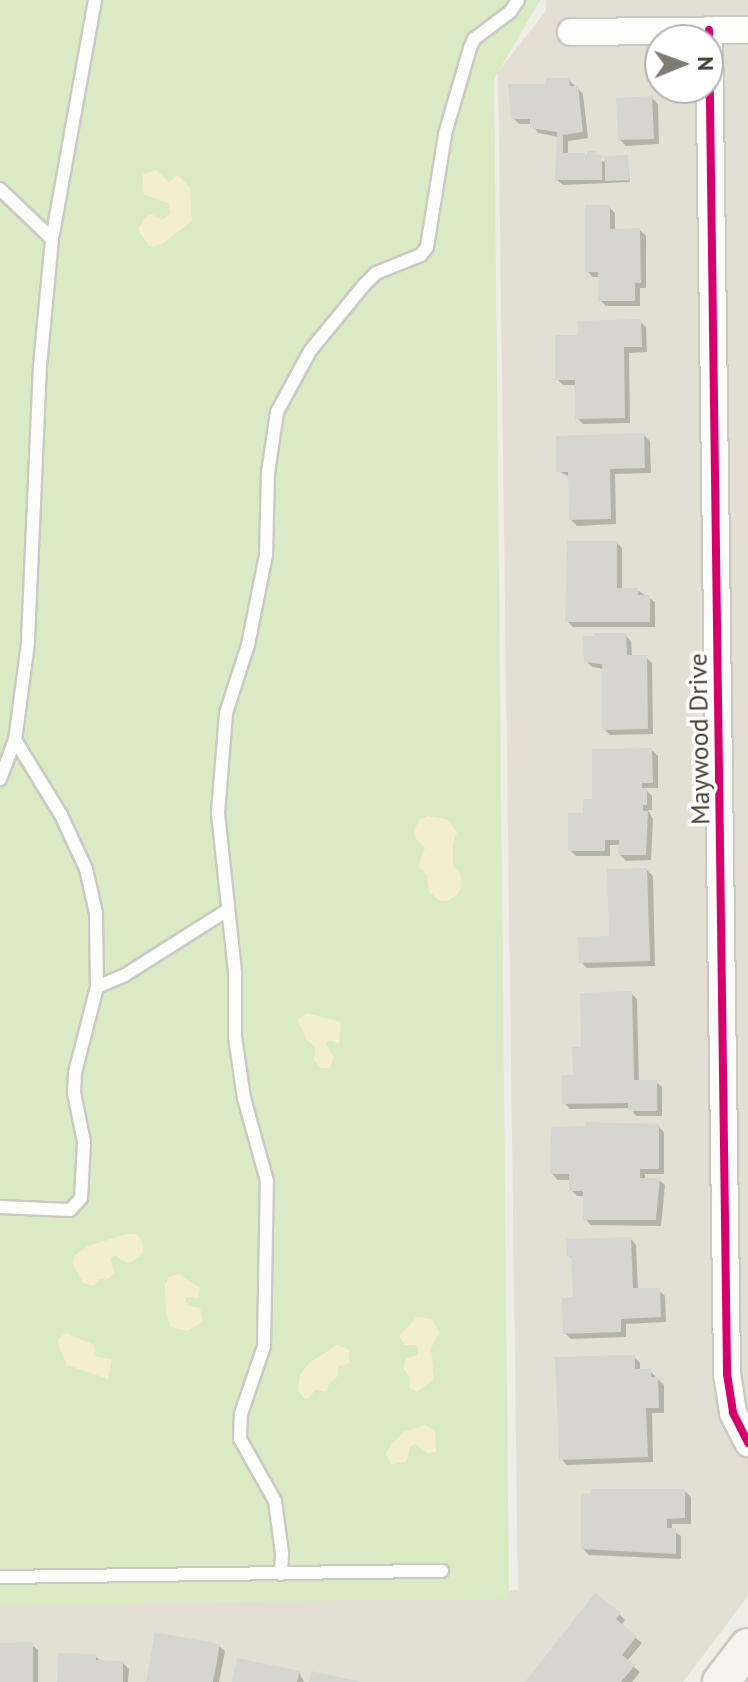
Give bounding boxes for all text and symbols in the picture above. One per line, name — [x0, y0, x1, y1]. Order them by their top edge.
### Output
north arrow — [644, 24, 724, 104]
text: N — [692, 56, 720, 71]
street label: Maywood Drive — [682, 653, 716, 825]

